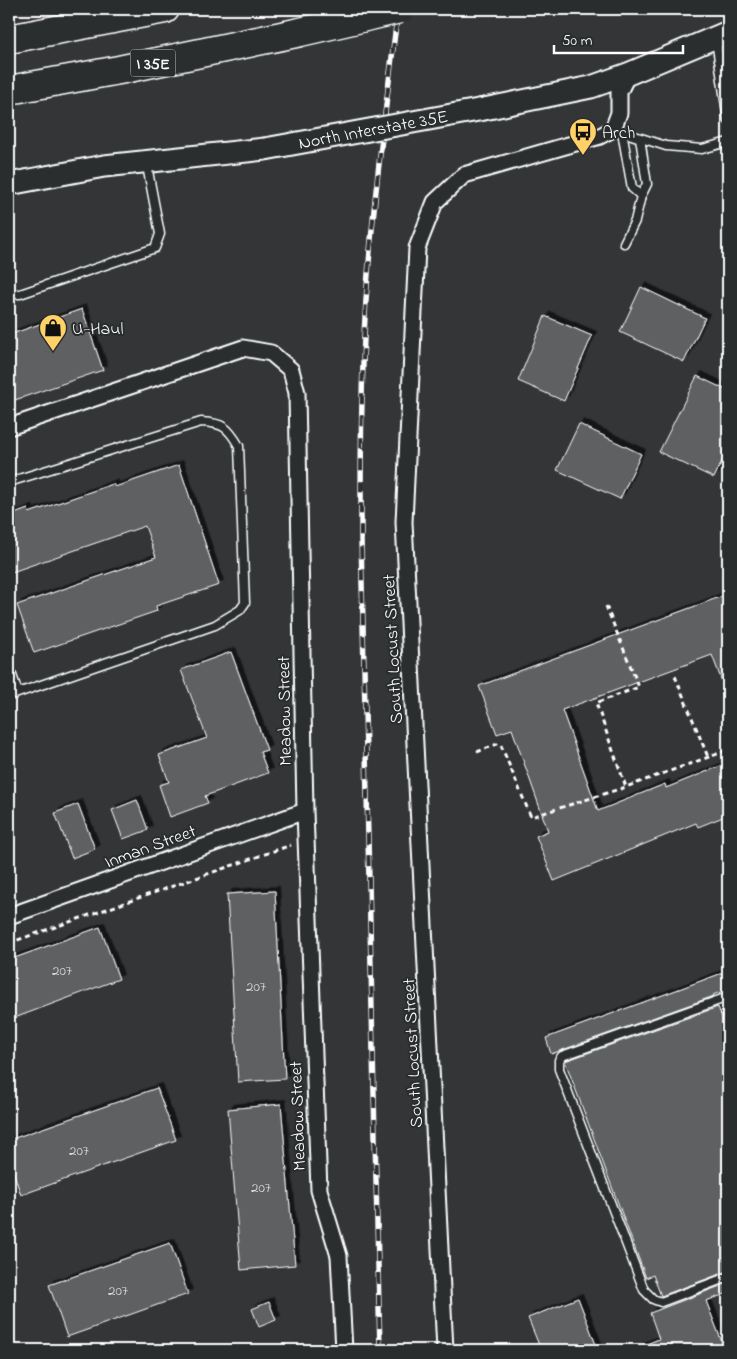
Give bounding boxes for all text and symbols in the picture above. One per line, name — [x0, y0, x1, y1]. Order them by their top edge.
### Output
scale bar — [554, 22, 683, 54]
text: 50 m — [562, 30, 593, 52]
road number: I 35E — [130, 49, 176, 76]
street label: North Interstate 35E — [297, 105, 450, 158]
bus stop icon: Arch — [568, 117, 598, 156]
place label: Arch — [602, 121, 635, 147]
shop icon: U-Haul — [38, 313, 68, 352]
place label: U-Haul — [72, 317, 124, 343]
street label: South Locust Street — [377, 574, 411, 724]
street label: Meadow Street — [272, 656, 300, 766]
street label: Inman Street — [101, 819, 200, 876]
house number: 207 — [52, 960, 72, 982]
house number: 207 — [246, 976, 266, 998]
street label: South Locust Street — [397, 978, 431, 1128]
street label: Meadow Street — [284, 1061, 314, 1171]
house number: 207 — [69, 1140, 89, 1162]
house number: 207 — [251, 1177, 271, 1199]
house number: 207 — [108, 1280, 128, 1302]

